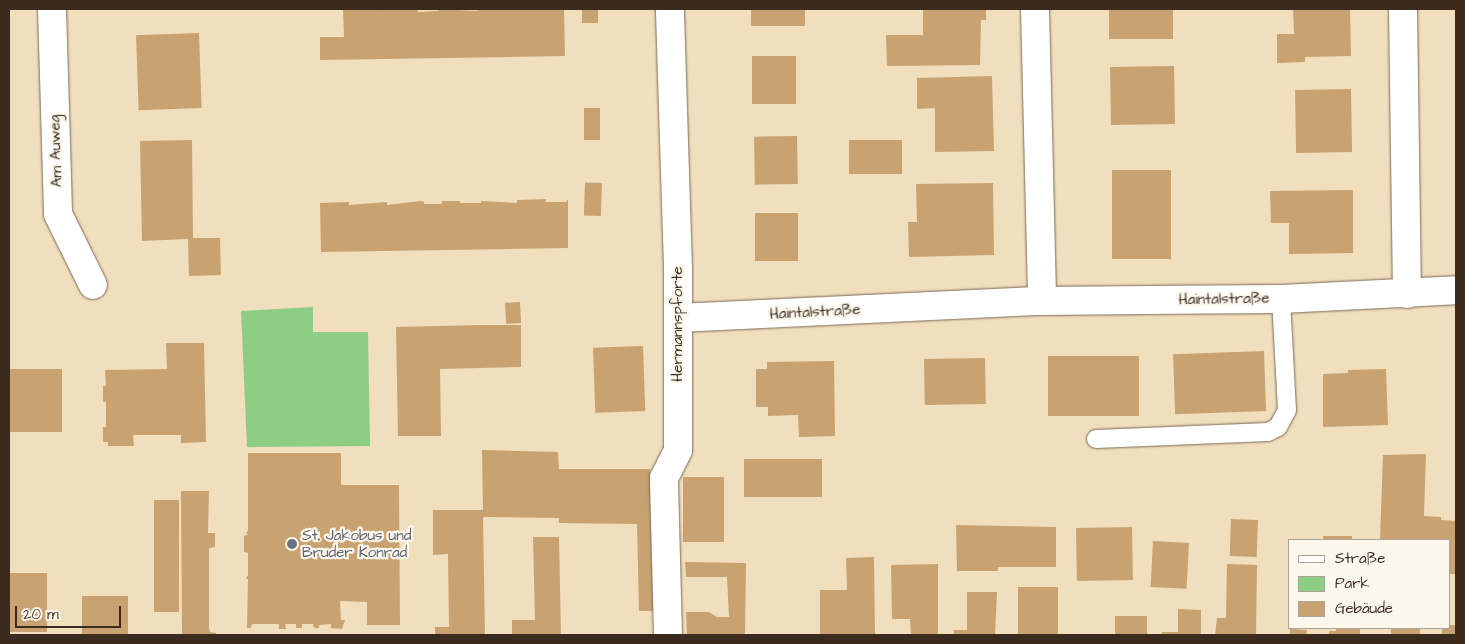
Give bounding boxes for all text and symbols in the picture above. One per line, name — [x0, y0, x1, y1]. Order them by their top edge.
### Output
street label: Am Auweg — [46, 114, 66, 188]
street label: Hermannspforte — [669, 266, 687, 382]
street label: Haintalstraße — [1178, 289, 1270, 309]
street label: Haintalstraße — [769, 301, 861, 323]
place label: St. Jakobus und Bruder Konrad — [302, 526, 411, 561]
marker: St. Jakobus und Bruder Konrad — [286, 538, 298, 550]
legend — [1288, 539, 1450, 629]
text: Straße — [1335, 548, 1385, 569]
text: Park — [1335, 573, 1370, 594]
scale bar — [18, 596, 124, 628]
text: Gebäude — [1335, 598, 1393, 619]
text: 20 m — [23, 604, 59, 625]

